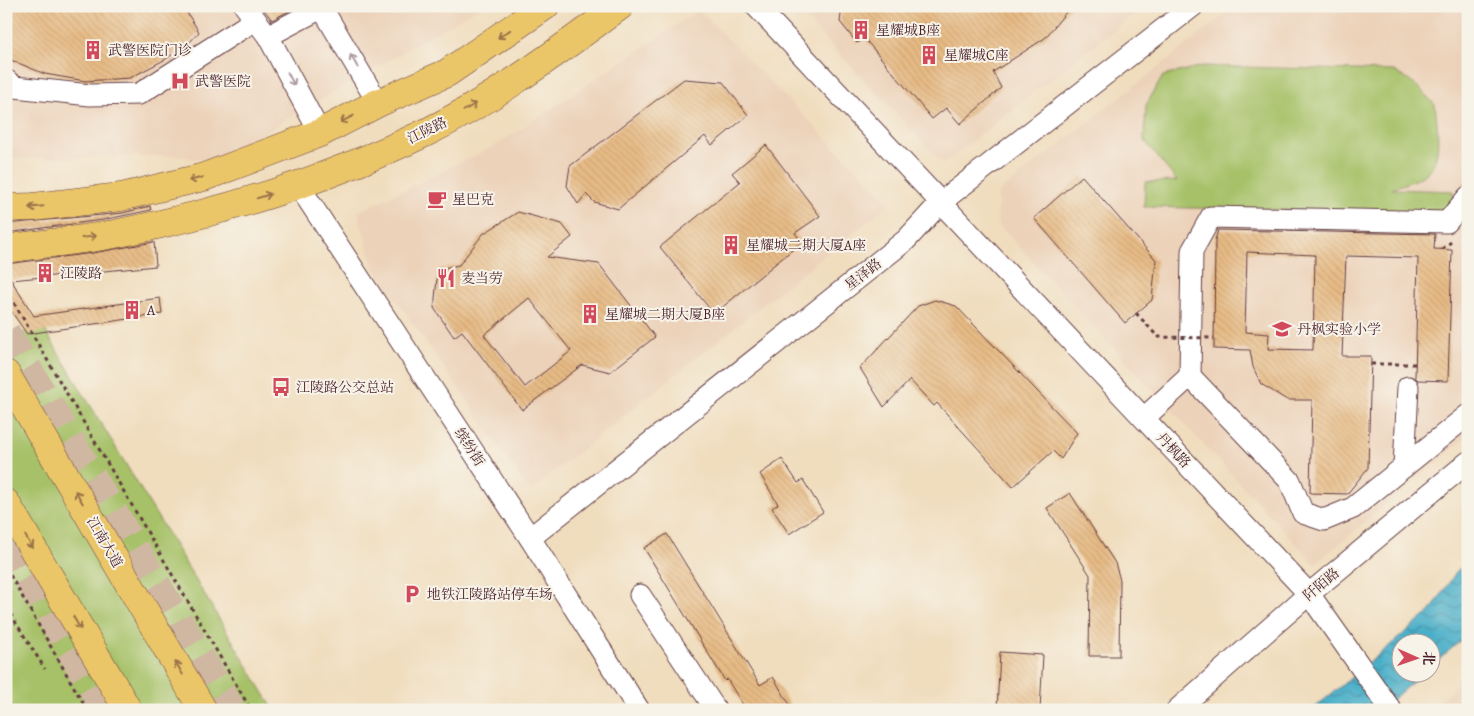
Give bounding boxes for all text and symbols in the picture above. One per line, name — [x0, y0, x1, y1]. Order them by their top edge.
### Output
building icon: 星耀城B座 — [850, 19, 872, 41]
place label: 星耀城B座 — [876, 21, 940, 40]
one-way arrow — [498, 29, 512, 39]
building icon: 武警医院门诊 — [82, 39, 104, 61]
place label: 武警医院门诊 — [108, 41, 192, 60]
building icon: 星耀城C座 — [918, 44, 940, 66]
place label: 星耀城C座 — [944, 46, 1009, 65]
one-way arrow — [348, 54, 358, 68]
hospital icon: 武警医院 — [169, 70, 191, 92]
place label: 武警医院 — [195, 72, 251, 91]
one-way arrow — [286, 72, 296, 87]
one-way arrow — [462, 102, 477, 112]
street label: 江陵路 — [404, 113, 450, 148]
one-way arrow — [339, 114, 354, 124]
one-way arrow — [188, 175, 204, 184]
cafe icon: 星巴克 — [426, 188, 448, 210]
place label: 星巴克 — [452, 190, 494, 209]
one-way arrow — [256, 191, 272, 201]
one-way arrow — [28, 202, 44, 211]
one-way arrow — [81, 232, 97, 242]
building icon: 星耀城二期大厦A座 — [720, 234, 742, 256]
place label: 星耀城二期大厦A座 — [746, 236, 866, 255]
street label: 星泽路 — [841, 254, 886, 295]
building icon: 江陵路 — [34, 262, 56, 284]
place label: 江陵路 — [60, 264, 102, 283]
restaurant icon: 麦当劳 — [435, 267, 457, 289]
place label: 麦当劳 — [461, 269, 503, 288]
building icon: A — [121, 299, 143, 321]
place label: A — [146, 301, 156, 320]
building icon: 星耀城二期大厦B座 — [579, 303, 601, 325]
place label: 星耀城二期大厦B座 — [605, 305, 725, 324]
school or university icon: 丹枫实验小学 — [1271, 318, 1293, 340]
place label: 丹枫实验小学 — [1297, 320, 1381, 339]
bus stop icon: 江陵路公交总站 — [270, 376, 292, 398]
place label: 江陵路公交总站 — [296, 378, 394, 397]
street label: 缤纷街 — [450, 424, 489, 470]
street label: 丹枫路 — [1152, 429, 1195, 472]
one-way arrow — [73, 491, 83, 505]
street label: 江南大道 — [82, 513, 127, 571]
one-way arrow — [25, 535, 35, 549]
street label: 阡陌路 — [1299, 564, 1344, 605]
parking icon: 地铁江陵路站停车场 — [401, 583, 423, 605]
place label: 地铁江陵路站停车场 — [427, 585, 553, 604]
one-way arrow — [72, 616, 82, 631]
north arrow — [1392, 634, 1442, 684]
text: 北 — [1419, 651, 1438, 666]
one-way arrow — [173, 661, 183, 675]

